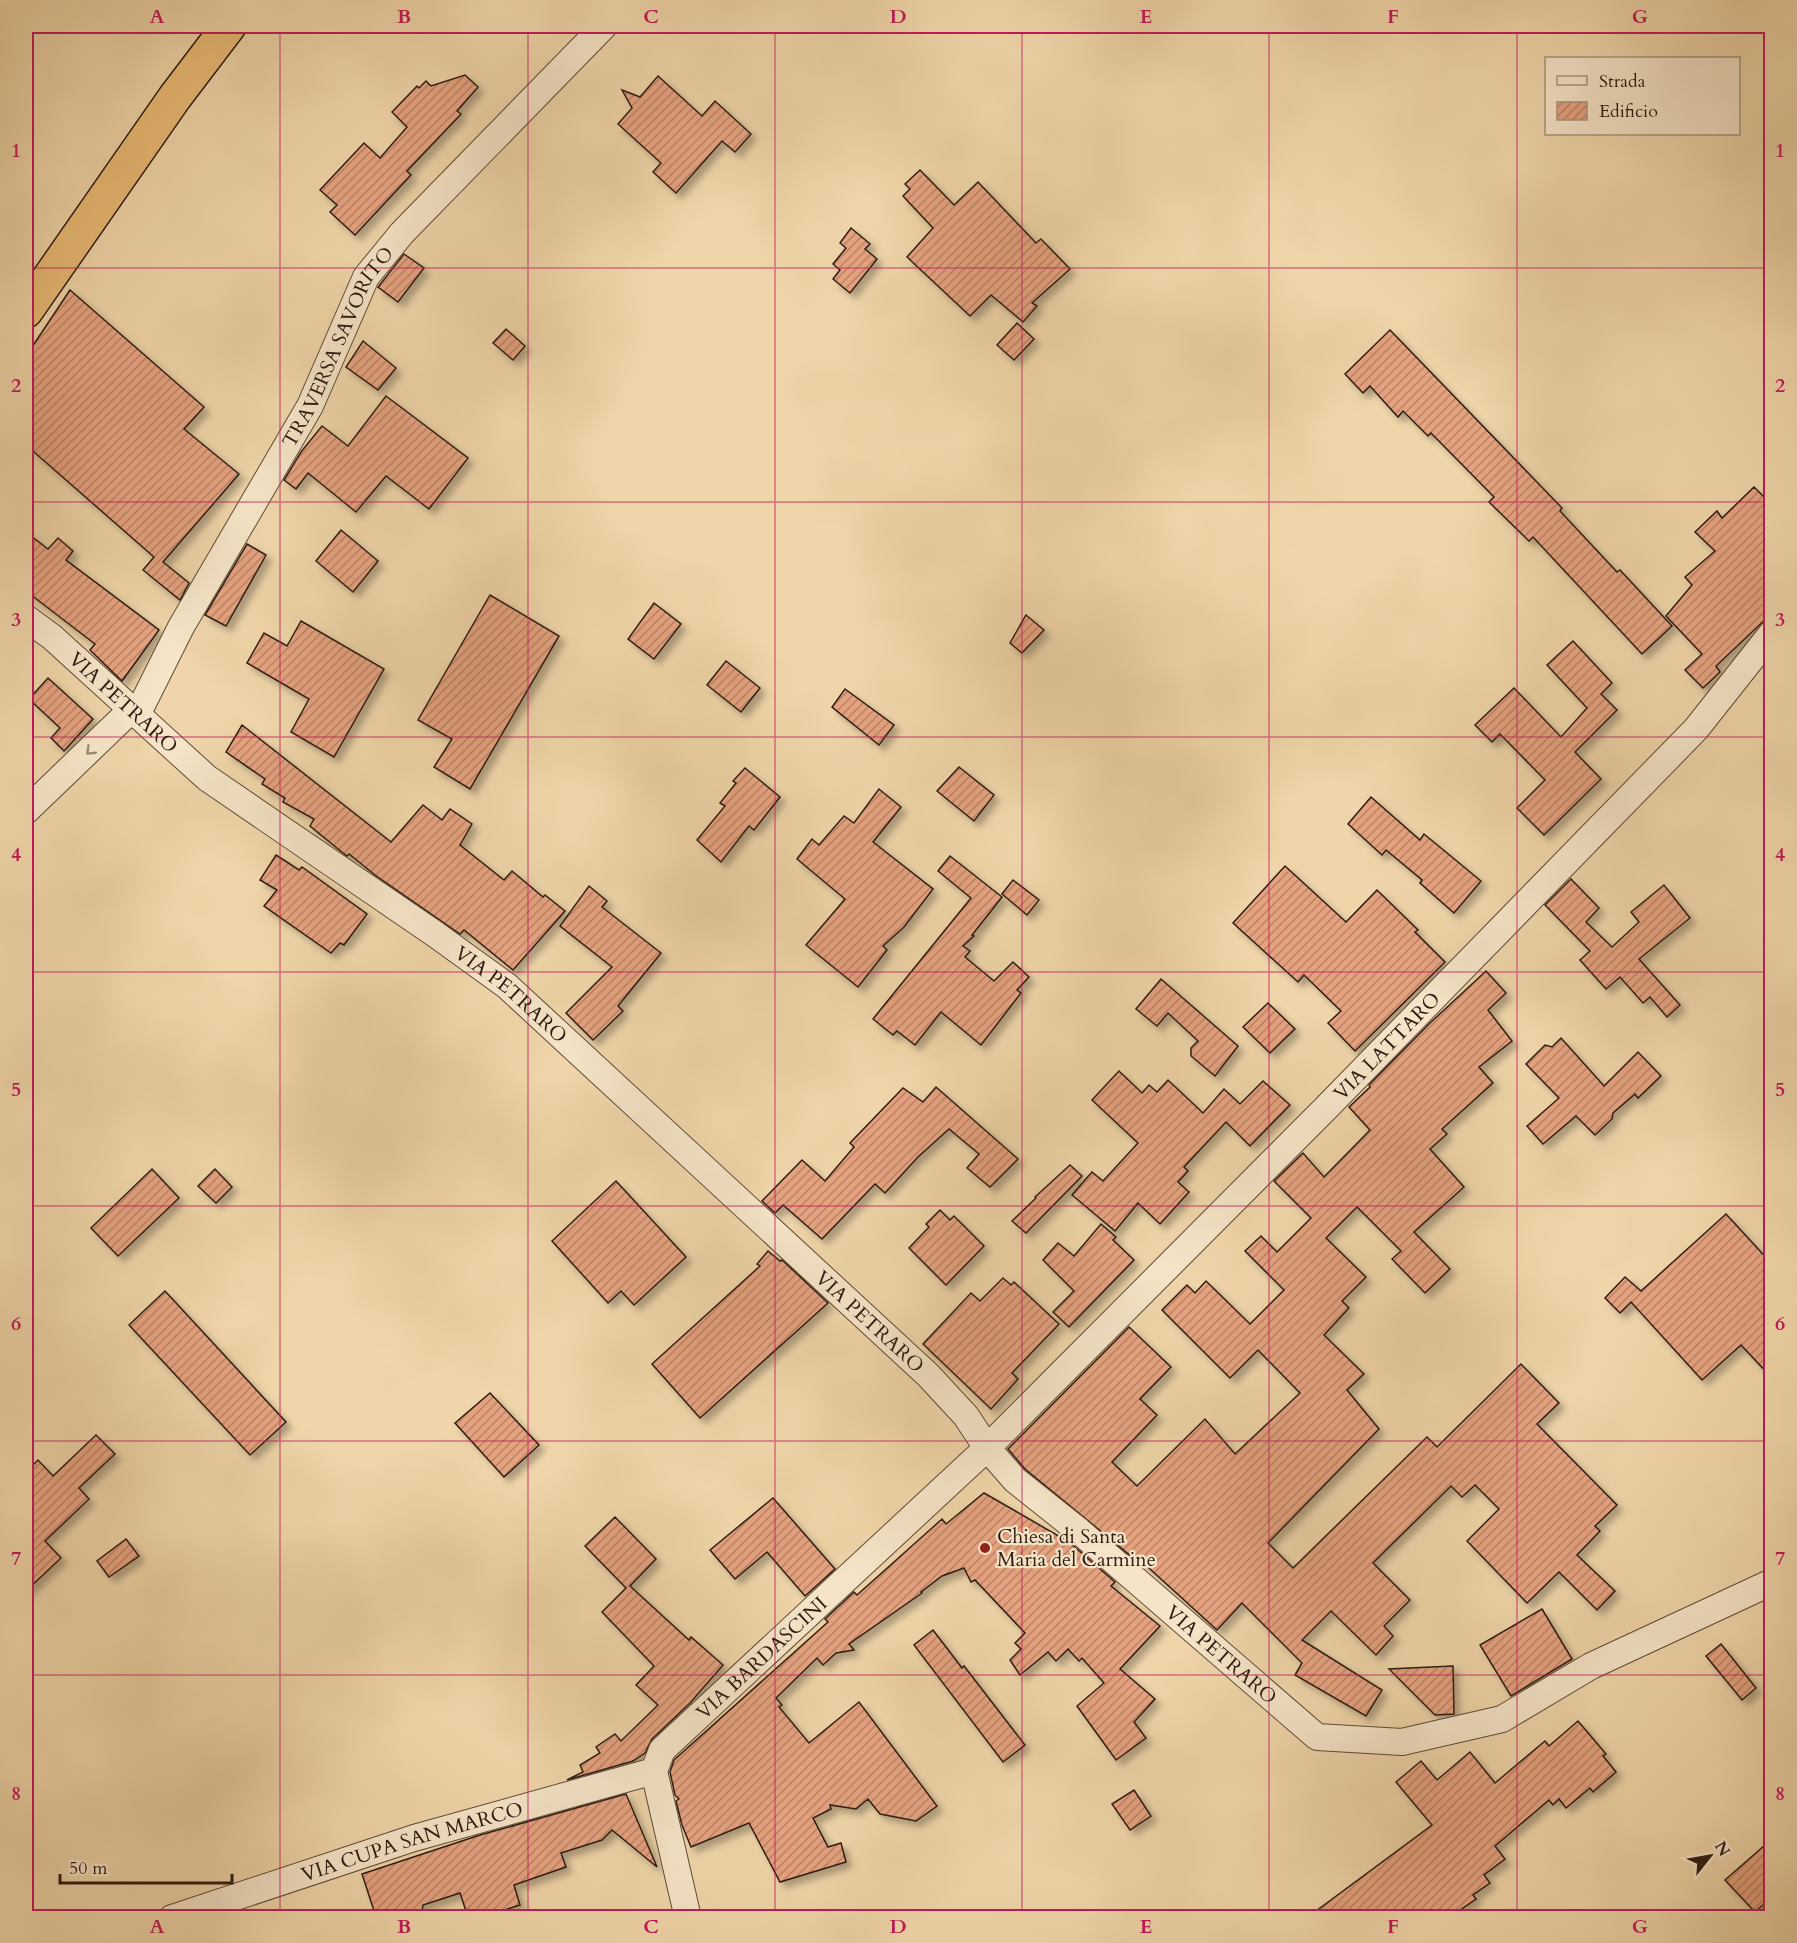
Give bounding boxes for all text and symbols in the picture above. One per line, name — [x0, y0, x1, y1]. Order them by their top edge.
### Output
text: A — [149, 3, 165, 30]
text: B — [397, 3, 411, 30]
text: C — [643, 3, 659, 30]
text: D — [889, 3, 907, 30]
text: E — [1140, 3, 1152, 30]
text: F — [1387, 3, 1399, 30]
text: G — [1632, 3, 1648, 30]
legend — [1545, 57, 1740, 135]
text: Strada — [1599, 69, 1646, 94]
text: Edificio — [1599, 99, 1658, 124]
text: 1 — [11, 137, 21, 164]
text: 1 — [1775, 137, 1785, 164]
street label: TRAVERSA SAVORITO — [276, 241, 400, 452]
text: 2 — [11, 372, 21, 399]
text: 2 — [1775, 372, 1785, 399]
text: 3 — [11, 606, 21, 633]
text: 3 — [1775, 606, 1785, 633]
street label: VIA PETRARO — [63, 646, 184, 759]
one-way arrow — [86, 744, 96, 755]
text: 4 — [11, 841, 21, 868]
text: 4 — [1775, 841, 1785, 868]
street label: VIA PETRARO — [449, 939, 573, 1049]
street label: VIA LATTARO — [1328, 986, 1446, 1106]
text: 5 — [11, 1076, 21, 1103]
text: 5 — [1775, 1076, 1785, 1103]
street label: VIA PETRARO — [809, 1265, 930, 1379]
text: 6 — [11, 1310, 21, 1337]
text: 6 — [1775, 1310, 1785, 1337]
place label: Chiesa di Santa Maria del Carmine — [997, 1523, 1156, 1573]
marker: Chiesa di Santa Maria del Carmine — [978, 1541, 992, 1555]
text: 7 — [11, 1545, 21, 1572]
text: 7 — [1775, 1545, 1785, 1572]
street label: VIA BARDASCINI — [690, 1590, 833, 1726]
street label: VIA PETRARO — [1160, 1599, 1283, 1710]
text: 8 — [11, 1780, 21, 1807]
text: 8 — [1775, 1780, 1785, 1807]
street label: VIA CUPA SAN MARCO — [298, 1795, 526, 1888]
north arrow — [1680, 1826, 1740, 1886]
text: N — [1709, 1837, 1735, 1861]
scale bar — [60, 1847, 232, 1885]
text: 50 m — [69, 1856, 108, 1881]
text: A — [149, 1913, 165, 1940]
text: B — [397, 1913, 411, 1940]
text: C — [643, 1913, 659, 1940]
text: D — [889, 1913, 907, 1940]
text: E — [1140, 1913, 1152, 1940]
text: F — [1387, 1913, 1399, 1940]
text: G — [1632, 1913, 1648, 1940]

